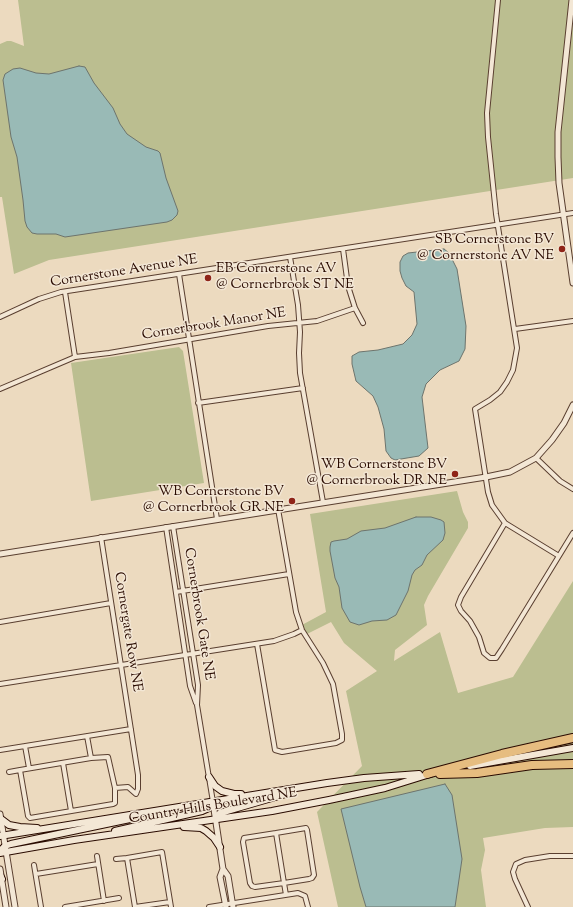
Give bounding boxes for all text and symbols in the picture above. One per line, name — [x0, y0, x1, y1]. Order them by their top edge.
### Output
place label: SB Cornerstone BV @ Cornerstone AV NE — [417, 233, 554, 266]
marker: SB Cornerstone BV @ Cornerstone AV NE — [557, 244, 567, 254]
street label: Cornerstone Avenue NE — [49, 252, 199, 292]
place label: EB Cornerstone AV @ Cornerbrook ST NE — [216, 262, 354, 294]
marker: EB Cornerstone AV @ Cornerbrook ST NE — [203, 273, 213, 283]
street label: Cornerbrook Manor NE — [141, 305, 287, 345]
place label: WB Cornerstone BV @ Cornerbrook DR NE — [306, 458, 447, 490]
marker: WB Cornerstone BV @ Cornerbrook DR NE — [450, 469, 460, 479]
place label: WB Cornerstone BV @ Cornerbrook GR NE — [143, 485, 284, 518]
marker: WB Cornerstone BV @ Cornerbrook GR NE — [287, 496, 297, 506]
street label: Cornerbrook Gate NE — [179, 547, 217, 681]
street label: Cornergate Row NE — [109, 571, 145, 693]
street label: Country Hills Boulevard NE — [128, 785, 298, 829]

